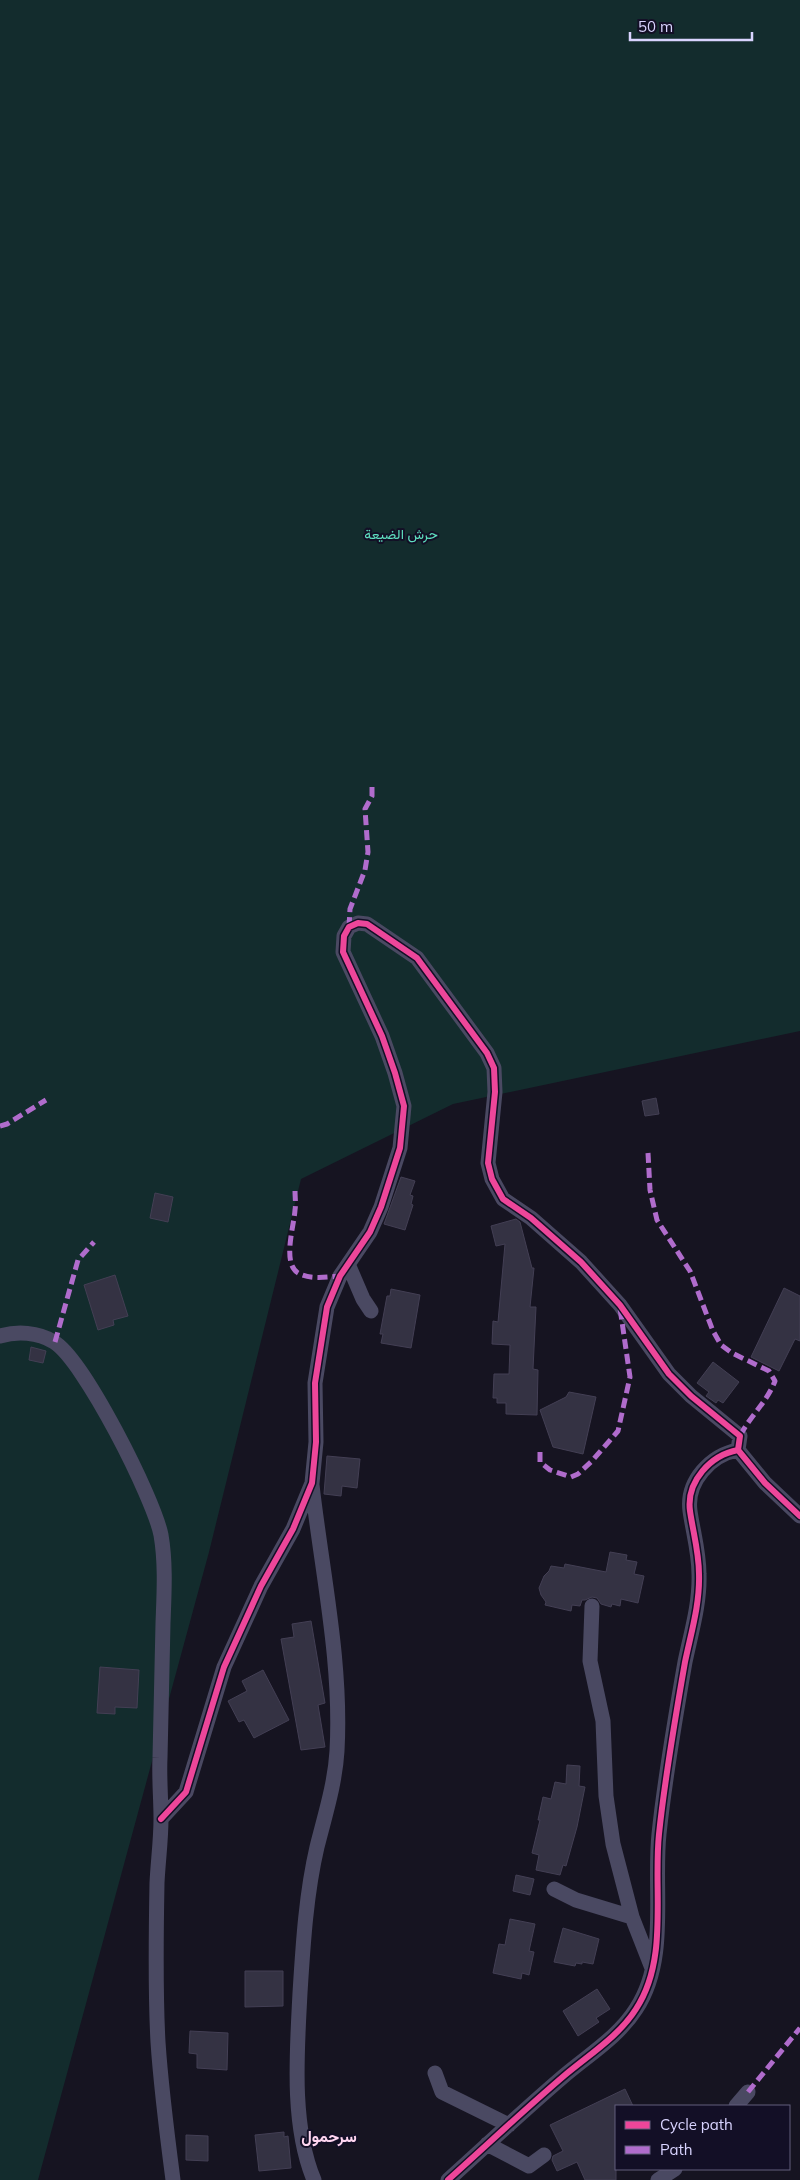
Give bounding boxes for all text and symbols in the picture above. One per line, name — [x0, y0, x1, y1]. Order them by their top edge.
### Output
scale bar — [630, 10, 752, 42]
text: 50 m — [638, 17, 673, 36]
park label: حرش الضيعة — [364, 525, 438, 543]
legend — [615, 2105, 790, 2170]
text: Cycle path — [660, 2115, 733, 2134]
district label: سرحمول — [301, 2126, 357, 2147]
text: Path — [660, 2140, 692, 2159]

